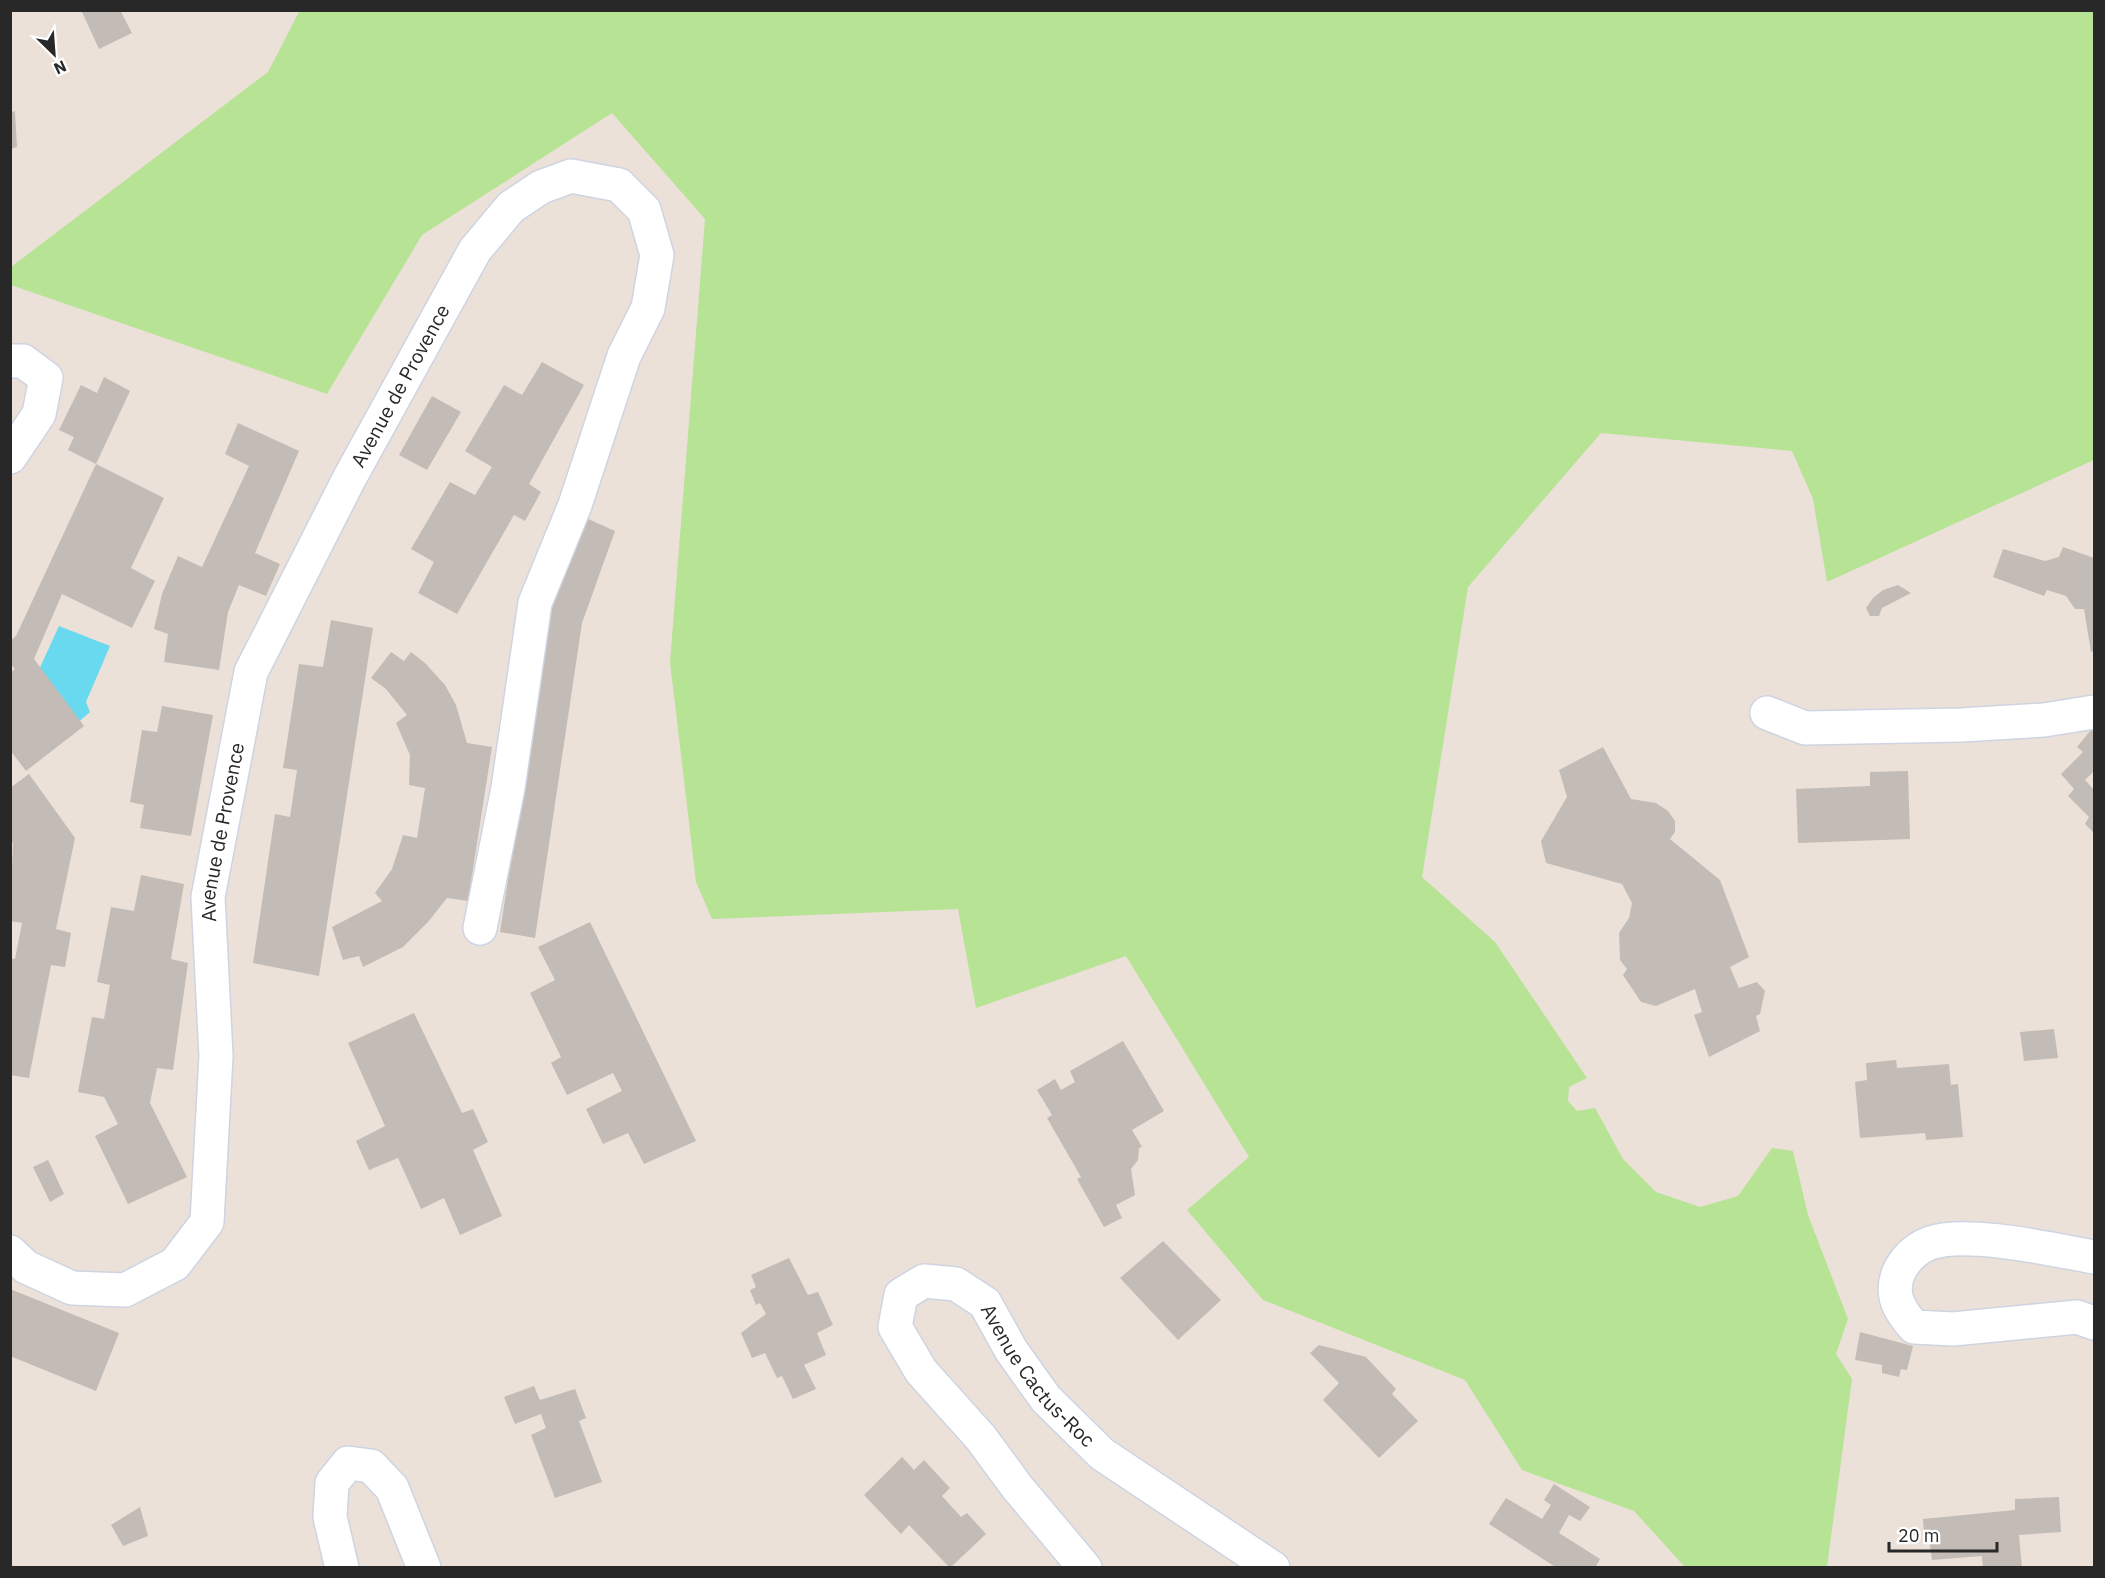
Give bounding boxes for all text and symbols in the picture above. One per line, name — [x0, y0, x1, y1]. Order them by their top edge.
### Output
north arrow — [24, 24, 84, 84]
text: N — [51, 56, 70, 79]
street label: Avenue de Provence — [344, 299, 456, 472]
street label: Avenue de Provence — [194, 740, 250, 923]
street label: Avenue Cactus-Roc — [975, 1299, 1101, 1453]
scale bar — [1889, 1515, 1997, 1553]
text: 20 m — [1898, 1524, 1940, 1547]

